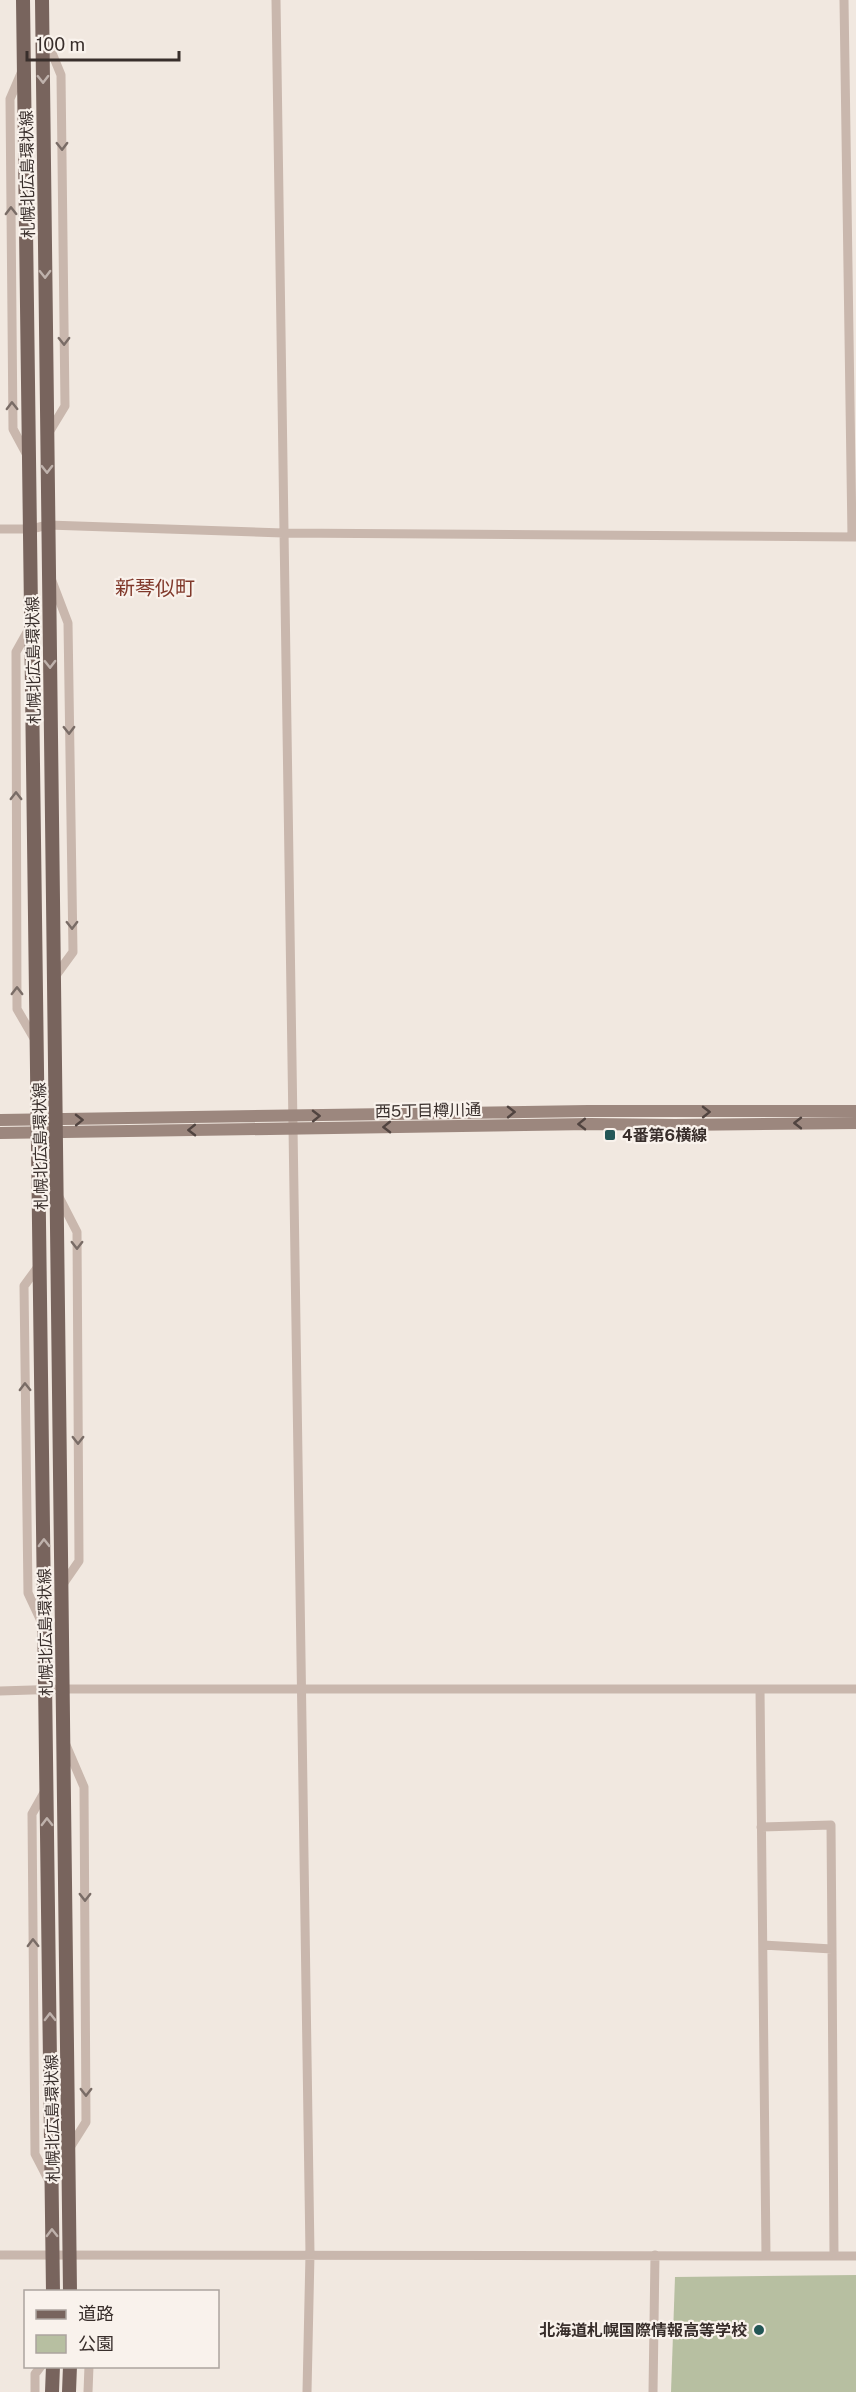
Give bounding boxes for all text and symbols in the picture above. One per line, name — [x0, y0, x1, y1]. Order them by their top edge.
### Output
scale bar — [27, 24, 178, 62]
text: 100 m — [36, 34, 85, 55]
one-way arrow — [36, 75, 49, 84]
street label: 札幌北広島環状線 — [17, 110, 38, 238]
one-way arrow — [56, 141, 68, 150]
one-way arrow — [5, 206, 17, 215]
one-way arrow — [39, 270, 51, 279]
one-way arrow — [58, 336, 71, 345]
one-way arrow — [6, 401, 19, 410]
one-way arrow — [41, 465, 53, 474]
district label: 新琴似町 — [115, 576, 195, 600]
street label: 札幌北広島環状線 — [23, 596, 44, 724]
one-way arrow — [43, 660, 56, 669]
one-way arrow — [63, 726, 76, 735]
one-way arrow — [10, 792, 22, 801]
one-way arrow — [66, 921, 79, 930]
one-way arrow — [11, 987, 23, 996]
street label: 札幌北広島環状線 — [30, 1082, 51, 1210]
street label: 西5丁目樽川通 — [375, 1100, 481, 1121]
one-way arrow — [507, 1106, 516, 1119]
one-way arrow — [702, 1106, 711, 1118]
one-way arrow — [312, 1110, 321, 1122]
one-way arrow — [75, 1113, 84, 1126]
one-way arrow — [793, 1117, 802, 1129]
one-way arrow — [577, 1118, 586, 1130]
one-way arrow — [382, 1121, 391, 1133]
one-way arrow — [187, 1124, 196, 1136]
place label: 4番第6横線 — [622, 1126, 707, 1145]
marker: 4番第6横線 — [603, 1128, 617, 1142]
one-way arrow — [71, 1241, 83, 1250]
one-way arrow — [19, 1383, 31, 1392]
one-way arrow — [72, 1436, 84, 1445]
one-way arrow — [38, 1539, 50, 1548]
street label: 札幌北広島環状線 — [35, 1568, 56, 1696]
one-way arrow — [41, 1818, 53, 1827]
one-way arrow — [79, 1893, 91, 1902]
one-way arrow — [27, 1938, 39, 1947]
one-way arrow — [44, 2013, 56, 2022]
street label: 札幌北広島環状線 — [42, 2054, 63, 2182]
one-way arrow — [80, 2088, 92, 2097]
one-way arrow — [46, 2229, 58, 2238]
legend — [24, 2290, 219, 2368]
text: 道路 — [78, 2303, 114, 2324]
place label: 北海道札幌国際情報高等学校 — [539, 2321, 747, 2340]
marker: 北海道札幌国際情報高等学校 — [752, 2323, 766, 2337]
text: 公園 — [78, 2333, 114, 2354]

